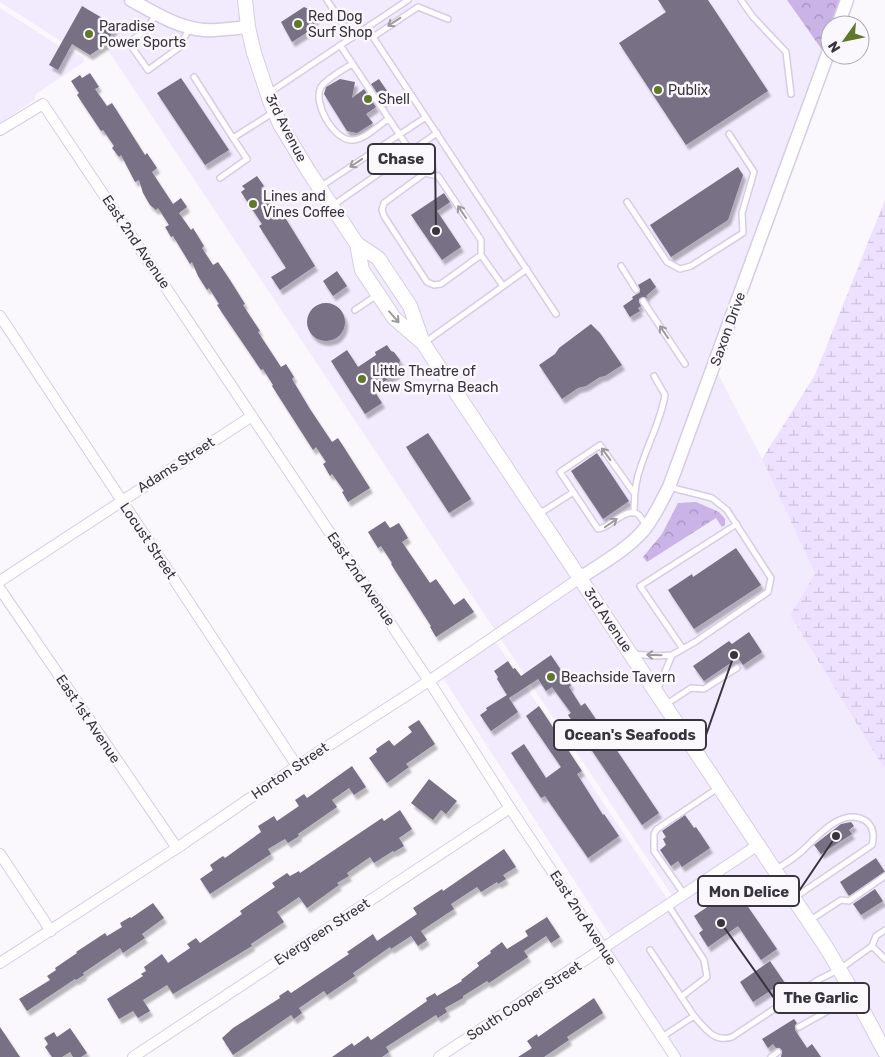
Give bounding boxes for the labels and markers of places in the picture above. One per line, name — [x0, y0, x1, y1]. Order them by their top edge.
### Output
place label: Red Dog Surf Shop — [308, 8, 373, 41]
place label: Paradise Power Sports — [99, 18, 186, 51]
marker: Red Dog Surf Shop — [292, 18, 304, 30]
marker: Paradise Power Sports — [83, 28, 95, 40]
place label: Publix — [668, 82, 709, 99]
marker: Publix — [652, 84, 664, 96]
place label: Shell — [378, 91, 410, 108]
marker: Shell — [362, 93, 374, 105]
callout: Chase — [368, 144, 435, 174]
place label: Lines and Vines Coffee — [263, 188, 345, 221]
marker: Lines and Vines Coffee — [247, 198, 259, 210]
place label: Little Theatre of New Smyrna Beach — [372, 363, 499, 396]
marker: Little Theatre of New Smyrna Beach — [356, 373, 368, 385]
place label: Beachside Tavern — [561, 669, 676, 686]
marker: Beachside Tavern — [545, 671, 557, 683]
callout: Ocean's Seafoods — [554, 720, 706, 750]
callout: Mon Delice — [698, 876, 799, 906]
callout: The Garlic — [774, 983, 869, 1013]

